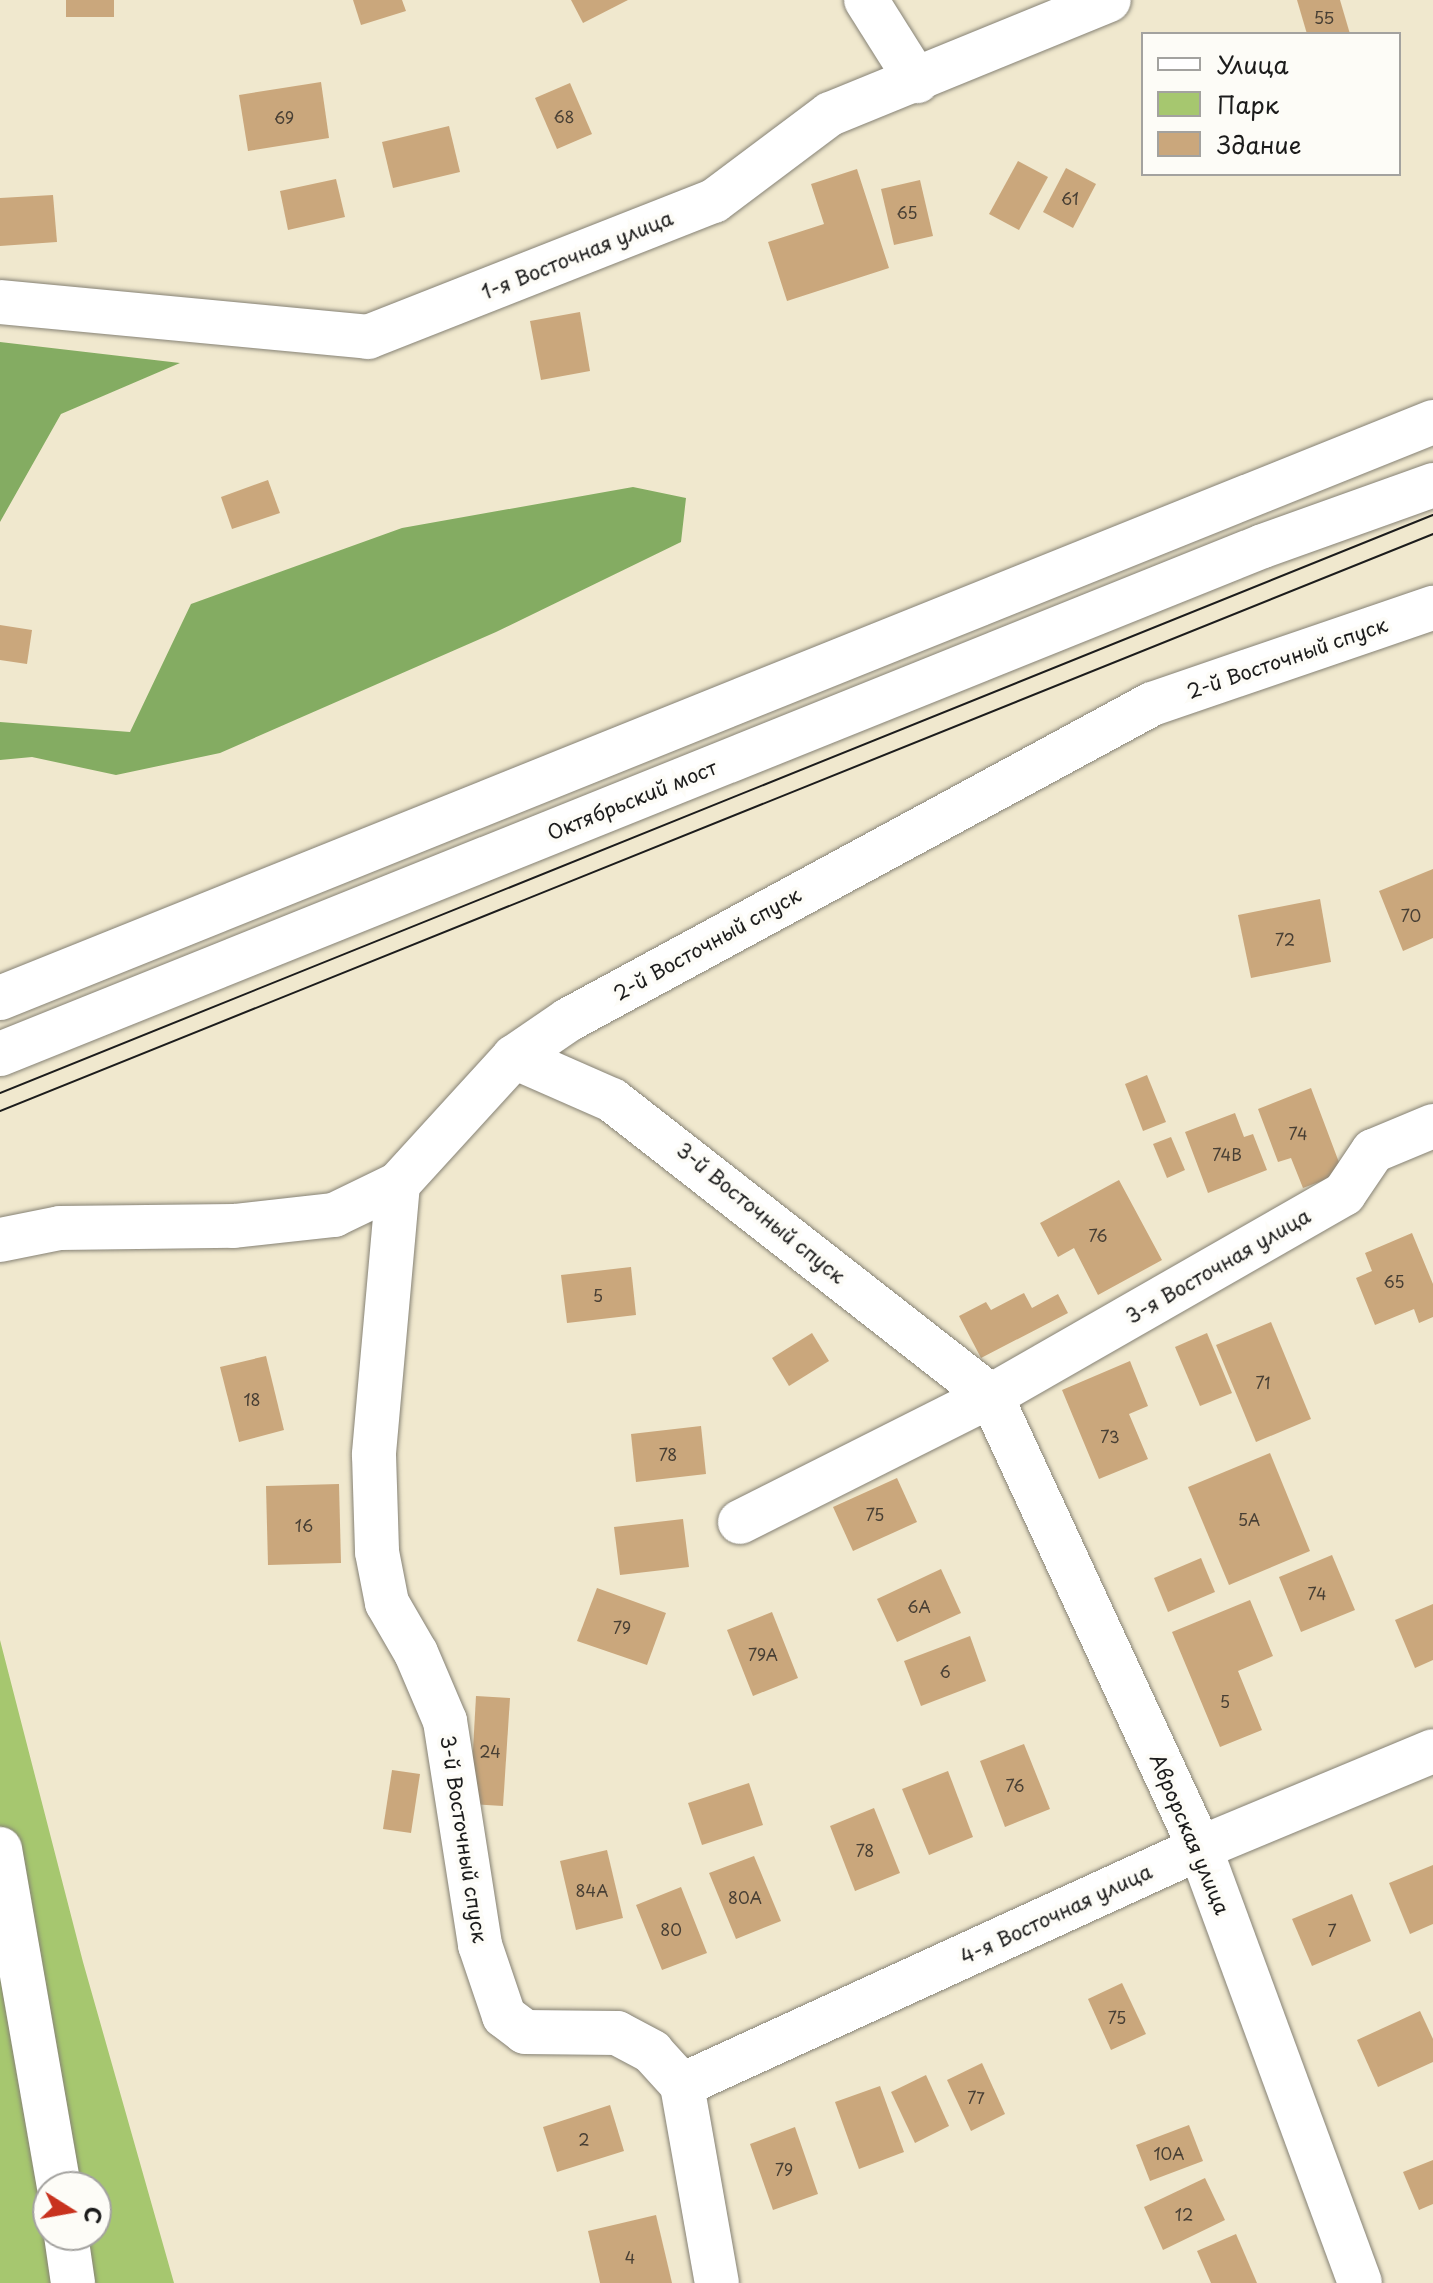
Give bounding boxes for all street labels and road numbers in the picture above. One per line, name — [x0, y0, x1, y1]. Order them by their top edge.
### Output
street label: 1-я Восточная улица — [477, 205, 677, 305]
street label: 2-й Восточный спуск — [1183, 612, 1391, 704]
street label: Октябрьский мост — [544, 755, 720, 845]
street label: 2-й Восточный спуск — [608, 882, 806, 1006]
street label: 3-й Восточный спуск — [671, 1137, 851, 1289]
street label: 3-я Восточная улица — [1121, 1203, 1315, 1329]
street label: 3-й Восточный спуск — [436, 1733, 492, 1945]
street label: Аврорская улица — [1145, 1749, 1235, 1919]
street label: 4-я Восточная улица — [956, 1859, 1156, 1969]

